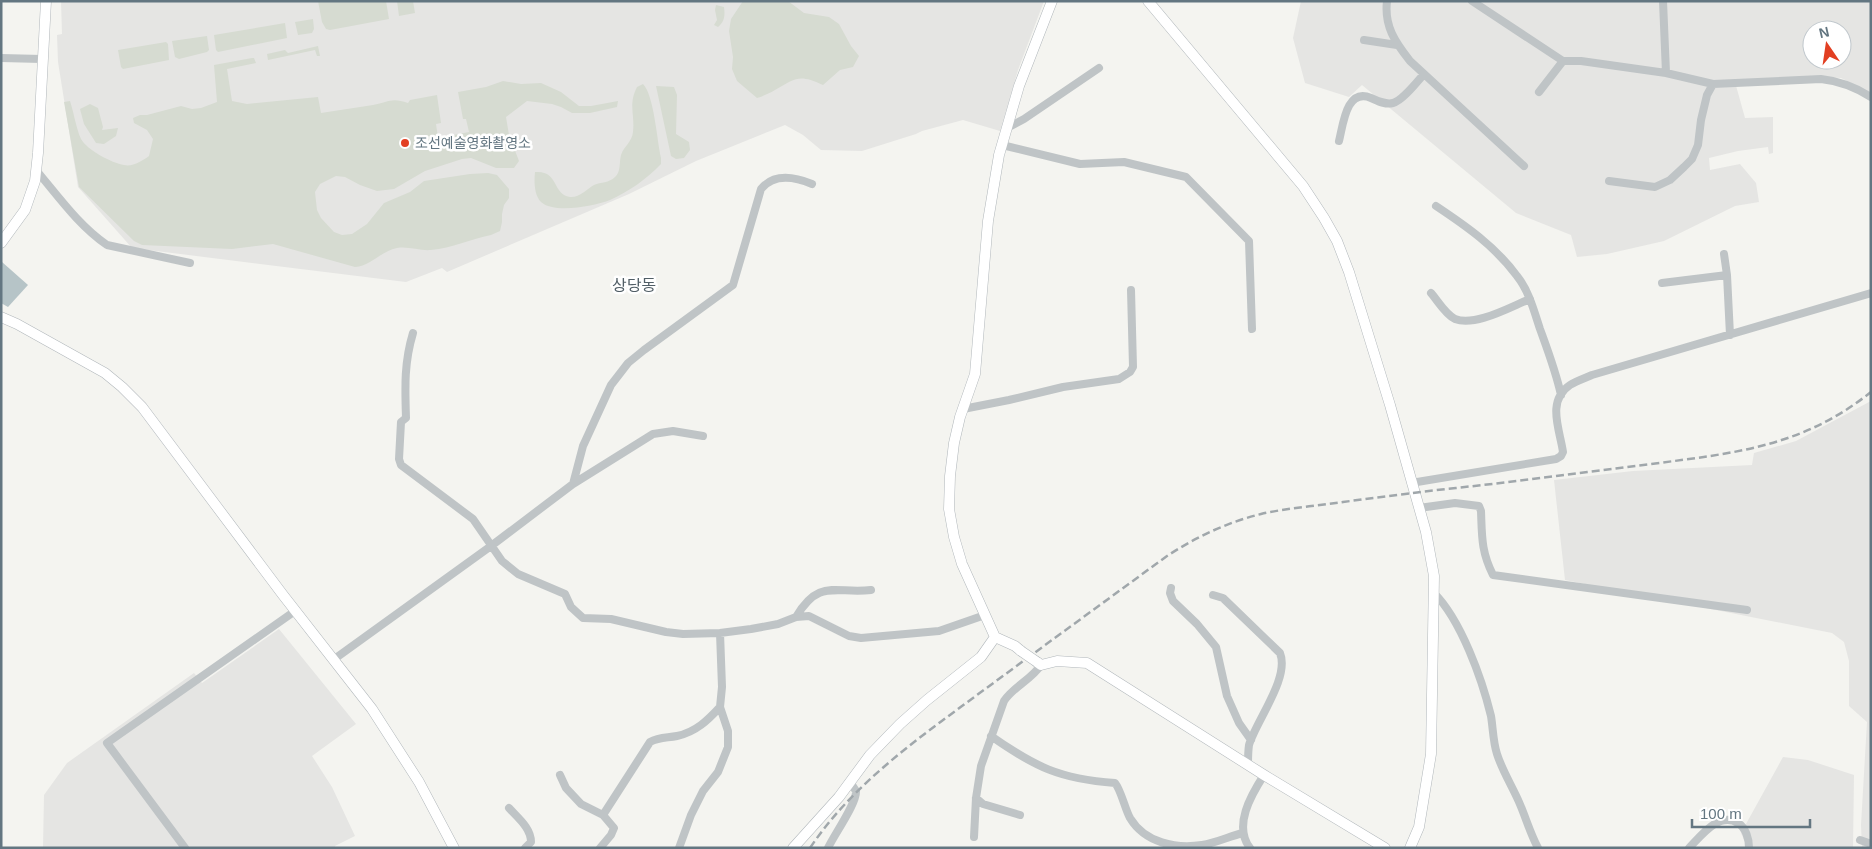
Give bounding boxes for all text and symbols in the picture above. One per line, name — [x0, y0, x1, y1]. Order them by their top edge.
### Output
north arrow — [1802, 20, 1852, 70]
text: N — [1817, 23, 1831, 41]
place label: 조선예술영화촬영소 — [415, 135, 531, 151]
marker: 조선예술영화촬영소 — [399, 137, 411, 149]
district label: 상당동 — [612, 277, 656, 294]
scale bar — [1692, 796, 1810, 828]
text: 100 m — [1700, 805, 1742, 822]

